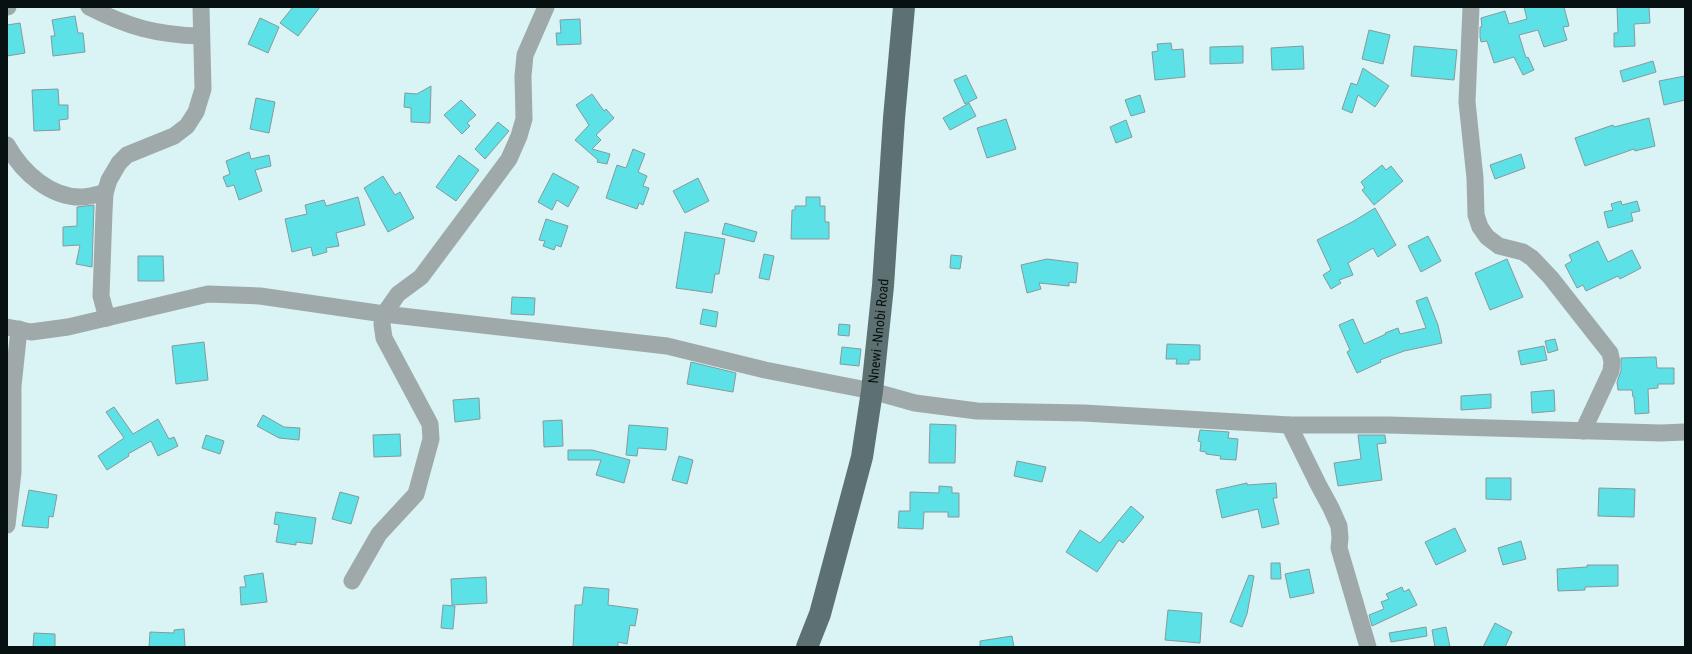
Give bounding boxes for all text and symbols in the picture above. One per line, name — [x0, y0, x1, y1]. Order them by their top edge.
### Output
street label: Nnewi -Nnobi Road — [865, 278, 891, 384]

